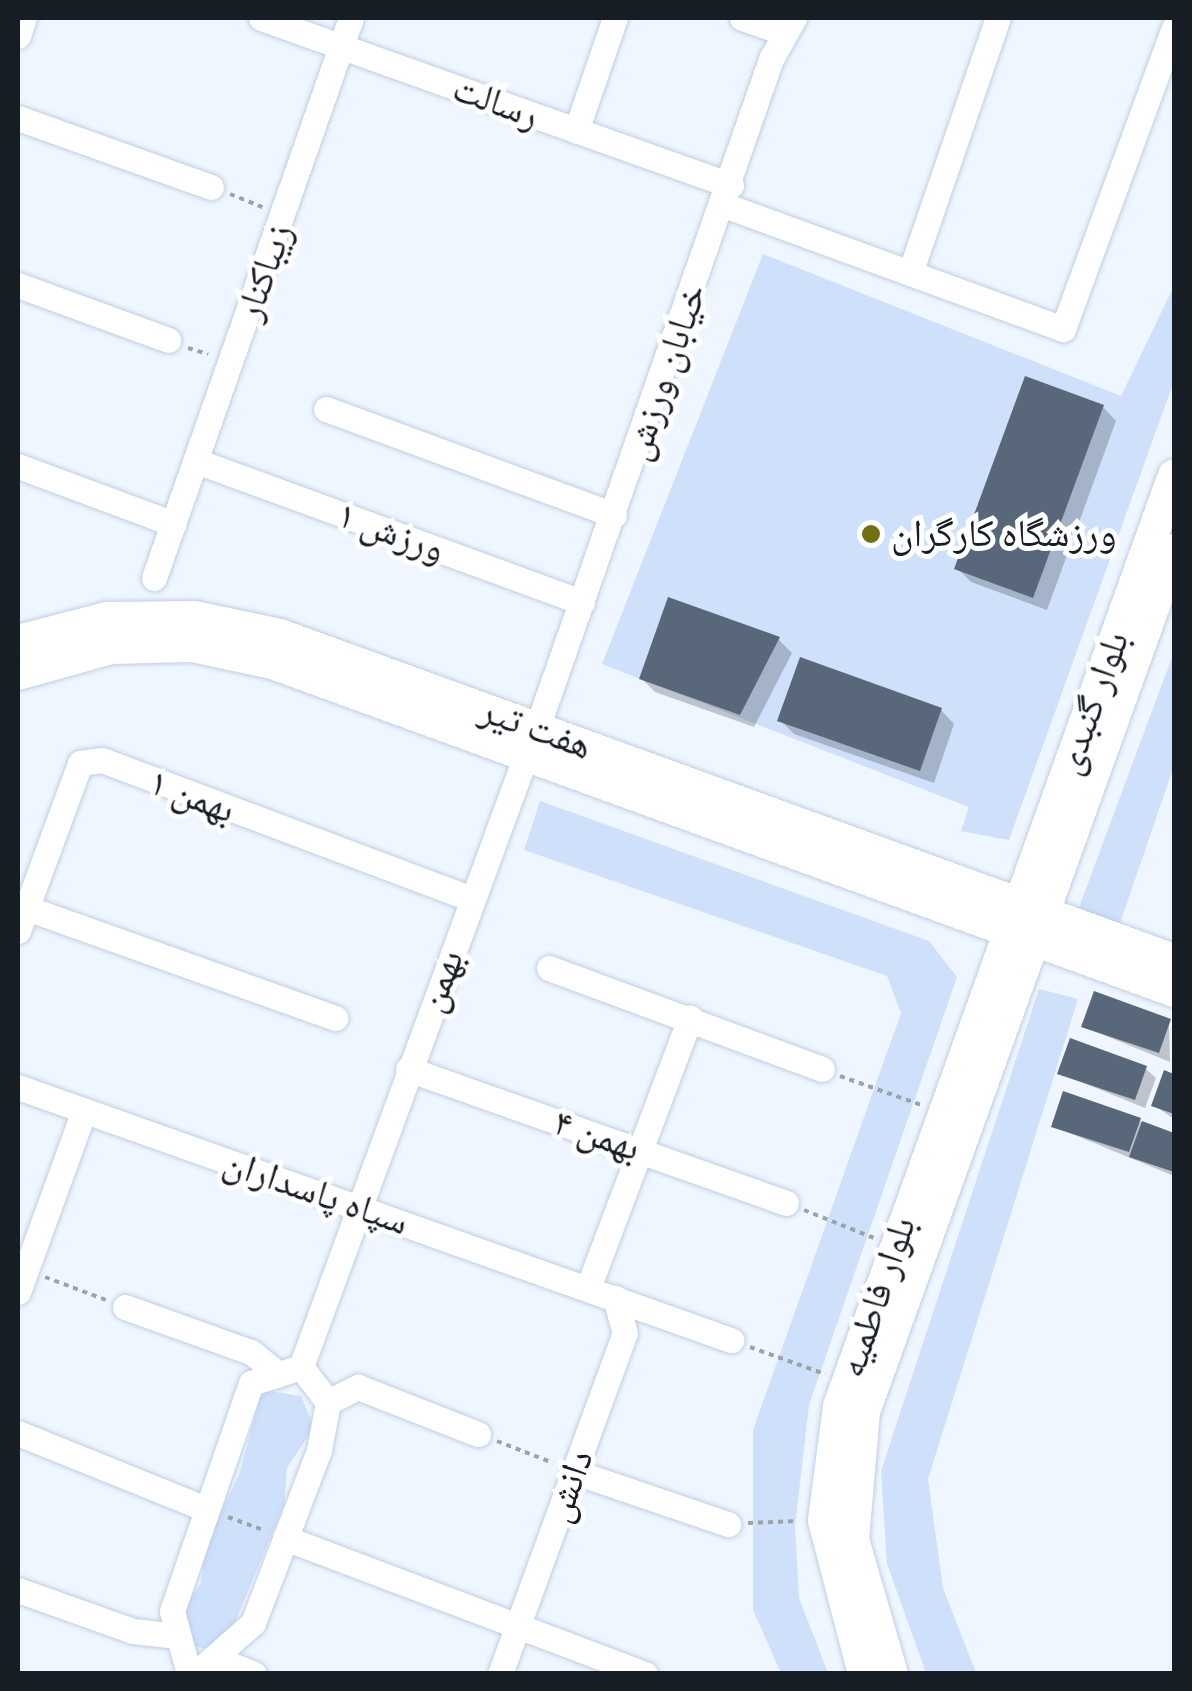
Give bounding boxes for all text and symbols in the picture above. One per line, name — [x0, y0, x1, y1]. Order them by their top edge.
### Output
street label: رسالت — [447, 65, 545, 139]
street label: زیباکنار — [226, 217, 302, 327]
street label: خیابان ورزش — [614, 278, 716, 466]
street label: ورزش ۱ — [331, 492, 451, 572]
place label: ورزشگاه کارگران — [891, 511, 1117, 557]
marker: ورزشگاه کارگران — [860, 523, 882, 545]
street label: بلوار گنبدی — [1045, 625, 1139, 781]
street label: هفت تیر — [474, 687, 598, 769]
street label: بهمن ۱ — [143, 759, 241, 833]
street label: بهمن — [408, 943, 474, 1019]
street label: بهمن ۴ — [548, 1099, 646, 1171]
street label: سپاه پاسداران — [217, 1139, 415, 1245]
street label: بلوار فاطمیه — [828, 1211, 926, 1383]
street label: دانش — [535, 1443, 603, 1529]

